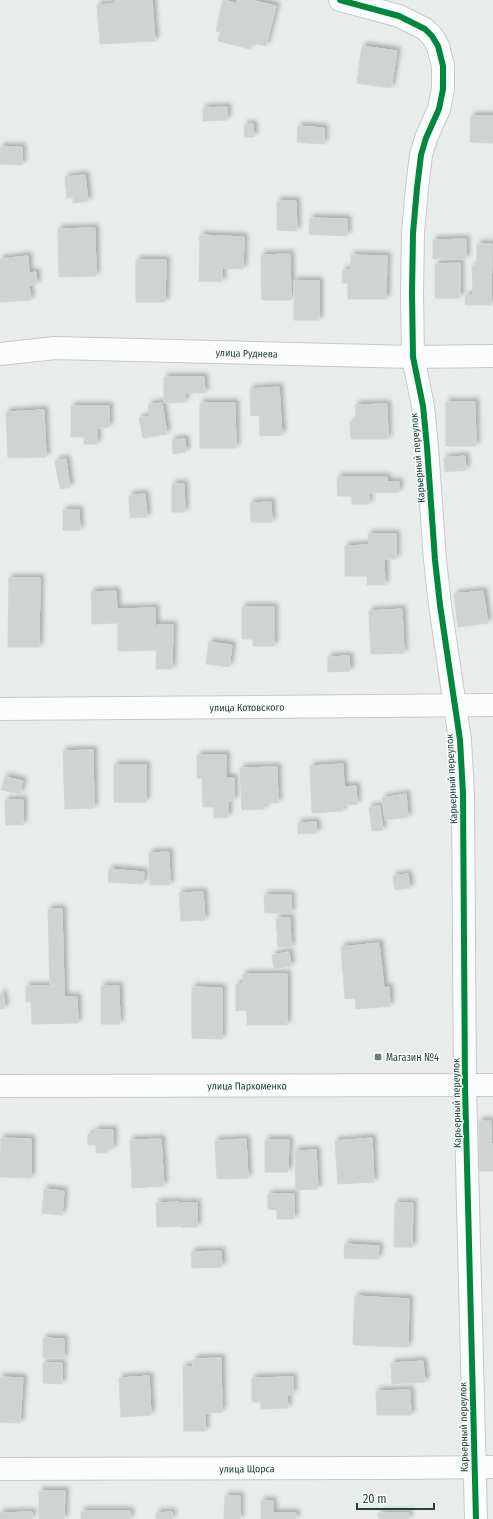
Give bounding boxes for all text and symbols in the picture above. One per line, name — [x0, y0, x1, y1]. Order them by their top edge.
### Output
street label: улица Руднева — [215, 347, 278, 361]
street label: Карьерный переулок — [408, 412, 428, 503]
street label: улица Котовского — [210, 702, 284, 714]
street label: Карьерный переулок — [444, 733, 460, 824]
marker: Магазин №4 — [373, 1052, 383, 1062]
place label: Магазин №4 — [386, 1052, 439, 1064]
street label: Карьерный переулок — [450, 1058, 464, 1148]
street label: улица Пархоменко — [207, 1080, 287, 1093]
street label: Карьерный переулок — [457, 1382, 471, 1472]
street label: улица Щорса — [219, 1463, 275, 1475]
scale bar — [357, 1485, 434, 1511]
text: 20 m — [363, 1492, 387, 1506]

